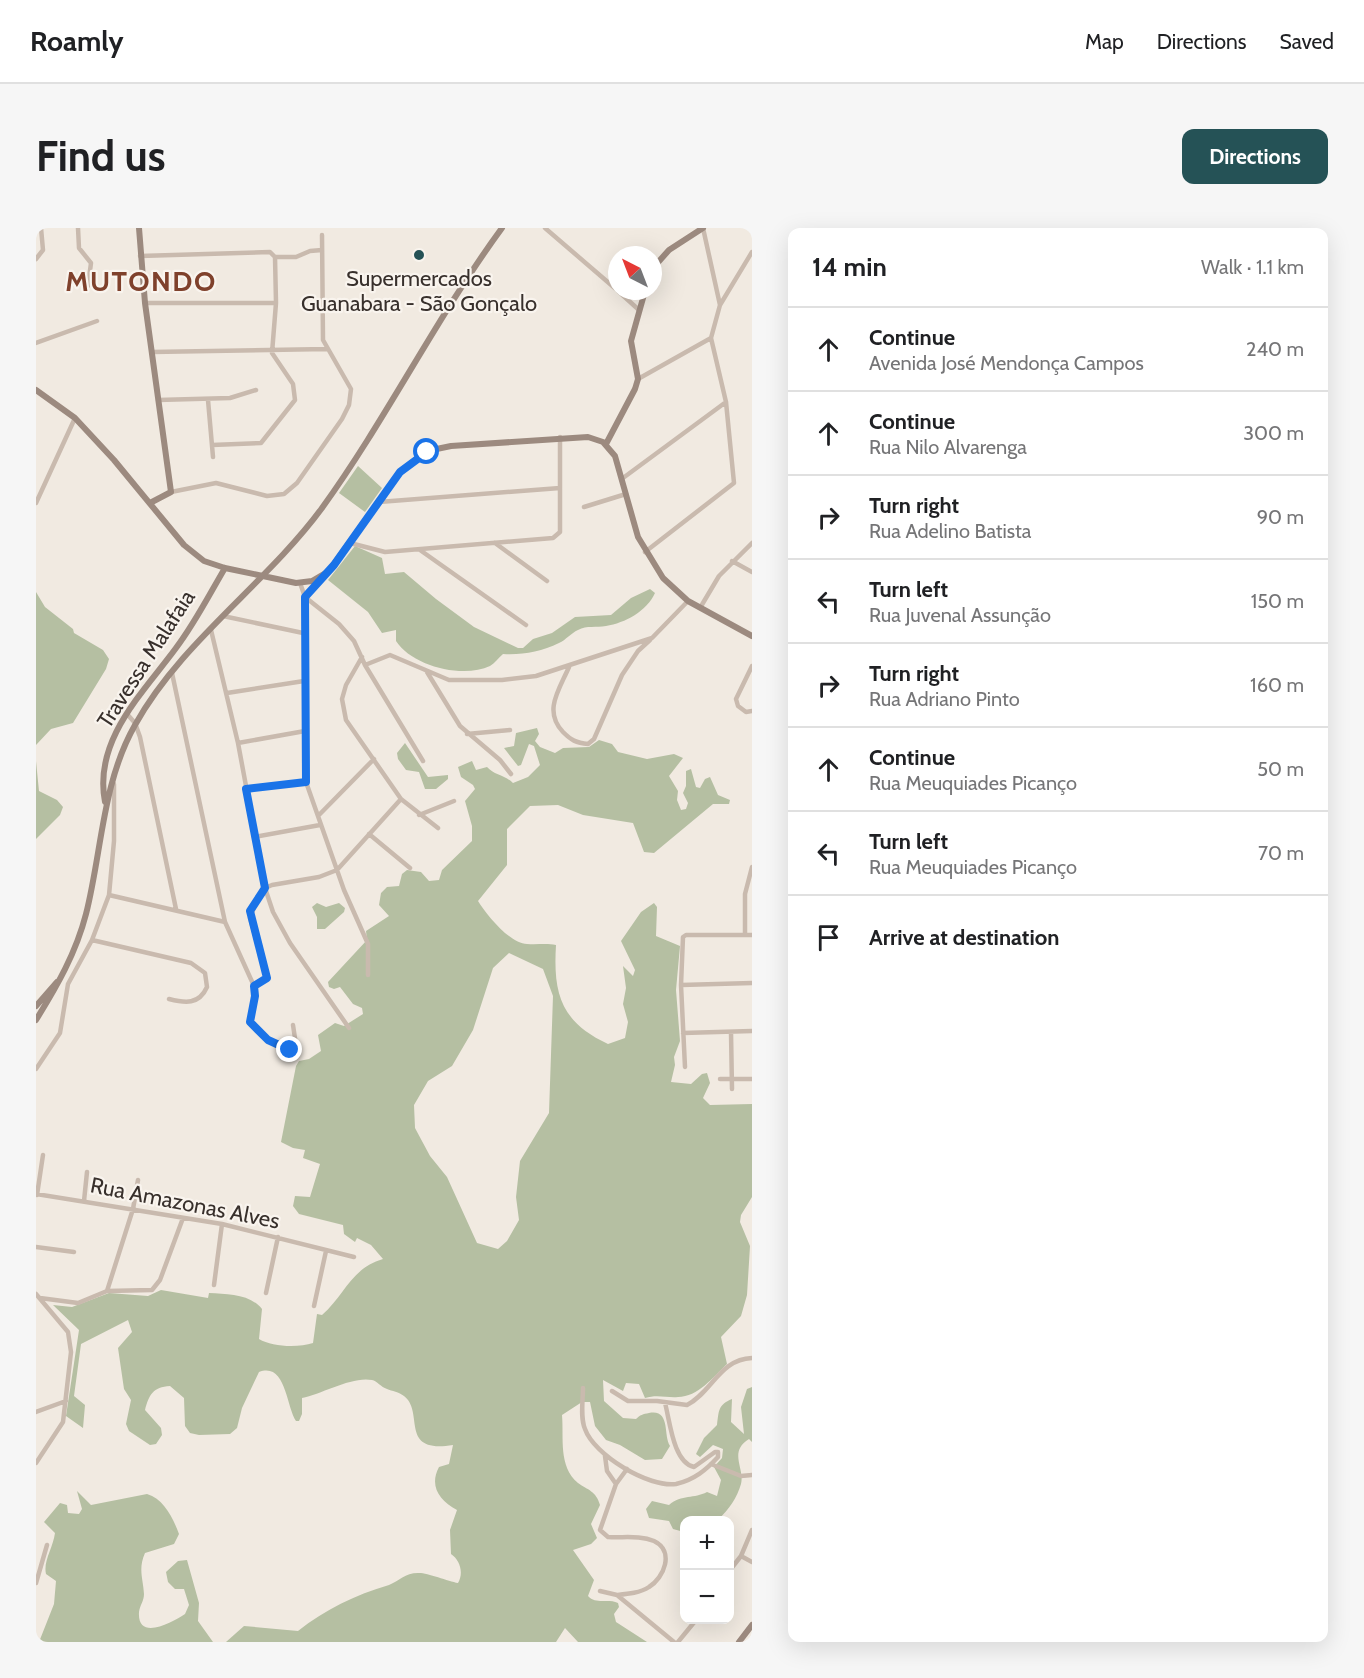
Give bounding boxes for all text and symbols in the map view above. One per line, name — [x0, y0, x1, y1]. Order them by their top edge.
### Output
text: Roamly — [30, 24, 124, 58]
text: Map — [1085, 29, 1124, 54]
text: Directions — [1157, 29, 1246, 54]
text: Saved — [1279, 29, 1334, 54]
button: Directions — [1182, 129, 1328, 184]
text: Find us — [36, 130, 165, 182]
north arrow — [608, 246, 662, 300]
marker: Supermercados Guanabara - São Gonçalo — [412, 248, 426, 262]
text: 14 min — [812, 251, 887, 283]
text: Walk · 1.1 km — [1201, 255, 1304, 279]
district label: MUTONDO — [65, 264, 217, 298]
place label: Supermercados Guanabara - São Gonçalo — [301, 265, 537, 317]
text: Continue — [869, 324, 955, 351]
icon: ahead — [812, 333, 845, 366]
text: 240 m — [1246, 337, 1304, 361]
text: Avenida José Mendonça Campos — [869, 351, 1144, 375]
text: Continue — [869, 408, 955, 435]
icon: ahead — [812, 417, 845, 450]
text: 300 m — [1243, 421, 1304, 445]
text: Rua Nilo Alvarenga — [869, 435, 1027, 459]
route start — [413, 438, 439, 464]
text: Turn right — [869, 492, 959, 519]
icon: right — [812, 501, 845, 534]
text: 90 m — [1257, 505, 1304, 529]
text: Rua Adelino Batista — [869, 519, 1031, 543]
text: Turn left — [869, 576, 948, 603]
street label: Travessa Malafaia — [91, 585, 201, 733]
icon: left — [812, 585, 845, 618]
text: 150 m — [1251, 589, 1304, 613]
text: Rua Juvenal Assunção — [869, 603, 1051, 627]
text: Turn right — [869, 660, 959, 687]
icon: right — [812, 669, 845, 702]
text: 160 m — [1250, 673, 1304, 697]
text: Rua Adriano Pinto — [869, 687, 1020, 711]
text: Continue — [869, 744, 955, 771]
icon: ahead — [812, 753, 845, 786]
text: 50 m — [1257, 757, 1304, 781]
text: Rua Meuquiades Picanço — [869, 771, 1077, 795]
text: Turn left — [869, 828, 948, 855]
icon: left — [812, 837, 845, 870]
text: 70 m — [1258, 841, 1304, 865]
text: Rua Meuquiades Picanço — [869, 855, 1077, 879]
icon: arrive — [812, 921, 845, 954]
text: Arrive at destination — [869, 924, 1059, 951]
route end — [276, 1036, 302, 1062]
street label: Rua Amazonas Alves — [88, 1171, 282, 1235]
map controls — [680, 1516, 734, 1624]
button: + — [680, 1516, 734, 1570]
button: − — [680, 1570, 734, 1624]

